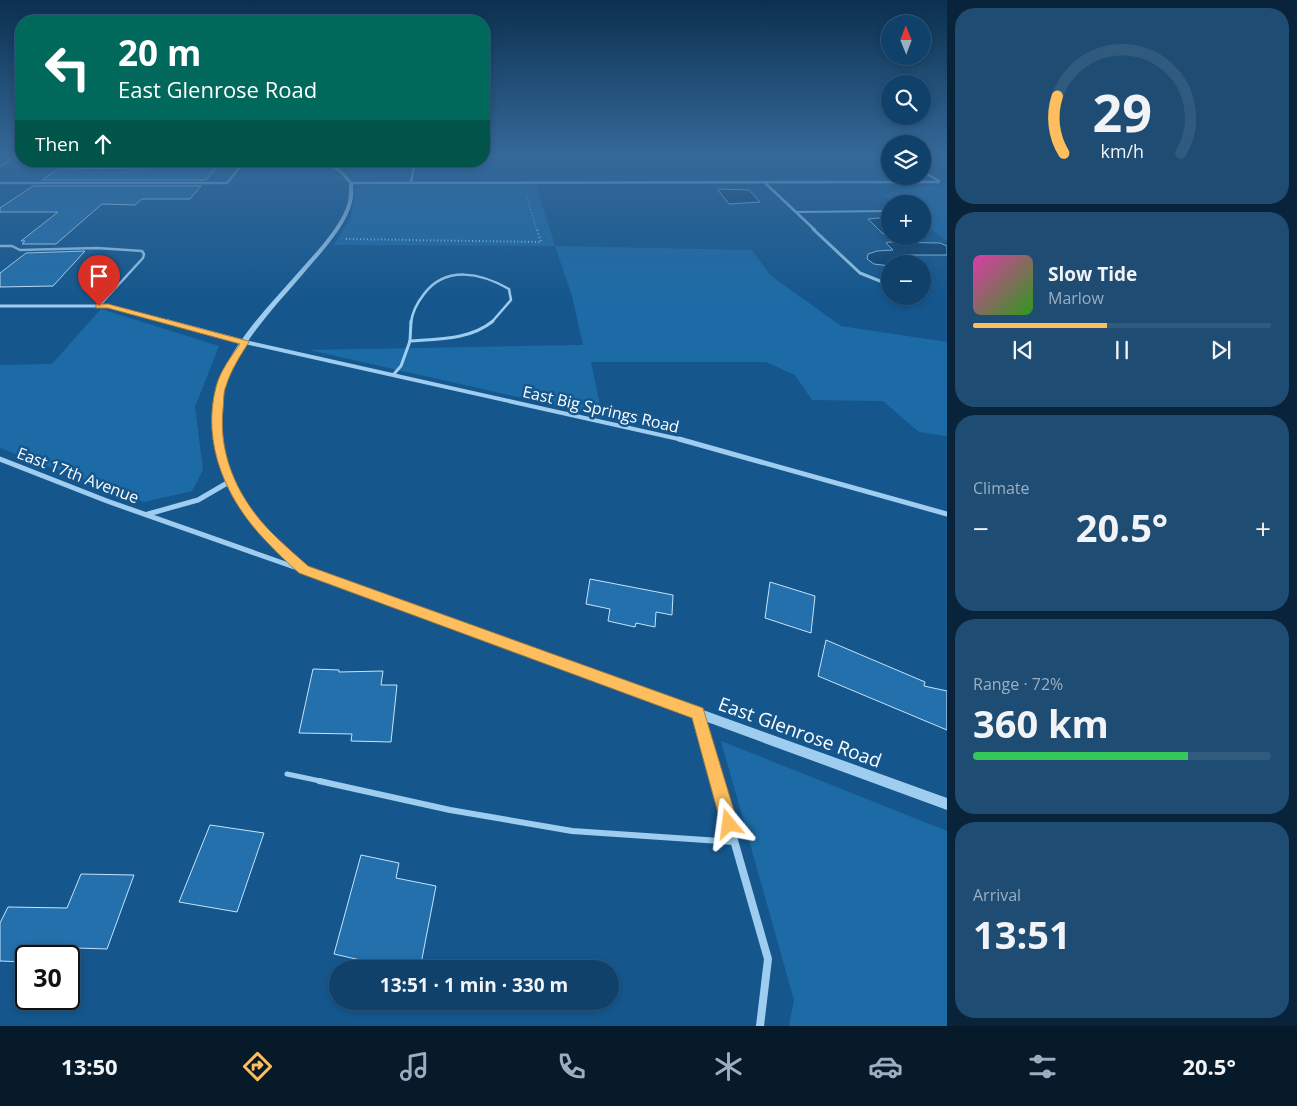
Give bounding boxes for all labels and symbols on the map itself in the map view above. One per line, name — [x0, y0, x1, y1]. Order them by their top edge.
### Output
north arrow — [881, 15, 931, 65]
pin — [78, 255, 120, 306]
street label: East Big Springs Road — [521, 380, 681, 438]
street label: East 17th Avenue — [14, 442, 142, 508]
street label: East Glenrose Road — [715, 690, 885, 774]
position arrow — [702, 797, 754, 849]
speed limit sign: 30 — [15, 945, 80, 1010]

